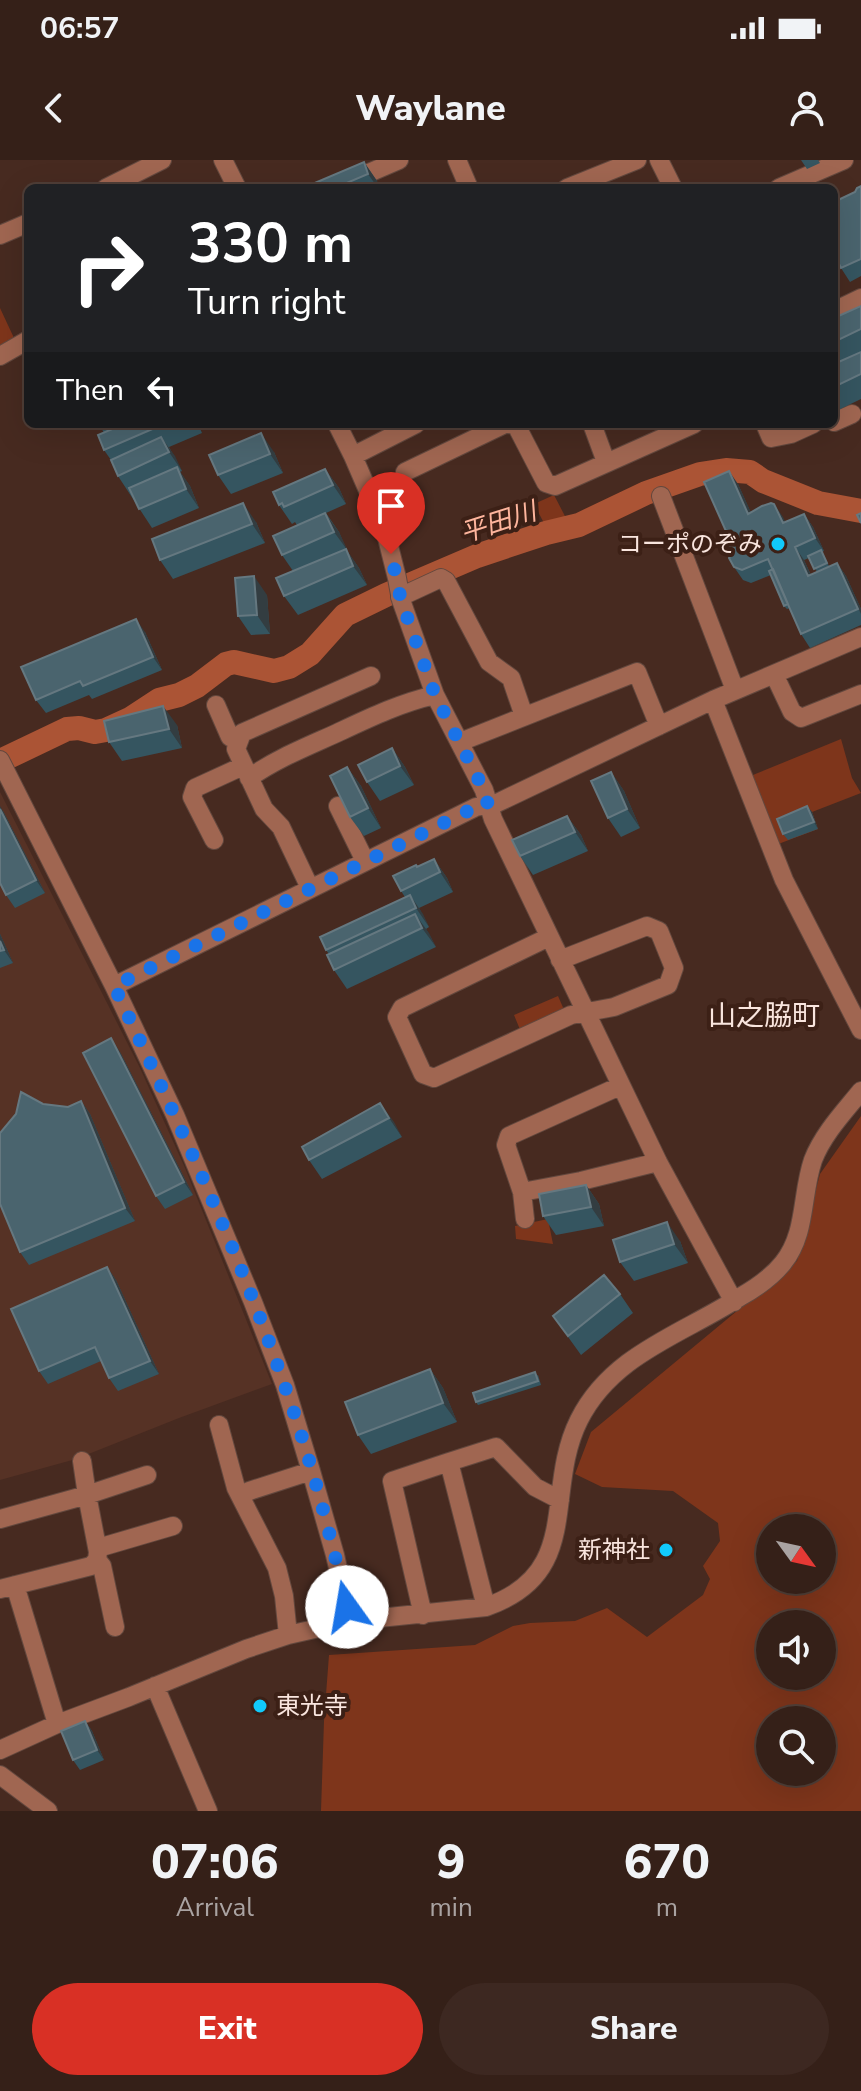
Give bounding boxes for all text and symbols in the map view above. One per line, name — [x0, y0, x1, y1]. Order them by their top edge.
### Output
text: 06:57 — [40, 8, 119, 49]
text: Waylane — [355, 84, 506, 133]
icon: back — [32, 86, 76, 130]
icon: person — [785, 86, 829, 130]
text: 330 m — [188, 205, 353, 282]
icon: right — [56, 216, 160, 320]
text: Turn right — [188, 278, 345, 327]
icon: left — [140, 368, 184, 412]
text: Then — [56, 370, 124, 411]
pin — [357, 472, 425, 554]
icon: arrive — [369, 484, 413, 528]
water label: 平田川 — [456, 493, 543, 551]
place label: コーポのぞみ — [618, 528, 762, 560]
marker: コーポのぞみ — [769, 535, 787, 553]
district label: 山之脇町 — [708, 997, 820, 1035]
north arrow — [756, 1514, 836, 1594]
map controls — [756, 1514, 836, 1786]
place label: 新神社 — [578, 1534, 650, 1566]
marker: 新神社 — [657, 1541, 675, 1559]
position arrow — [305, 1565, 389, 1649]
button: sound — [756, 1610, 836, 1690]
place label: 東光寺 — [276, 1690, 348, 1722]
marker: 東光寺 — [251, 1697, 269, 1715]
button: search — [756, 1706, 836, 1786]
text: 07:06 — [151, 1829, 279, 1895]
text: 9 — [437, 1829, 466, 1895]
text: 670 — [624, 1829, 710, 1895]
text: Arrival — [176, 1890, 254, 1925]
text: min — [430, 1890, 473, 1925]
text: m — [656, 1890, 678, 1925]
button: Exit — [32, 1983, 423, 2075]
button: Share — [439, 1983, 829, 2075]

